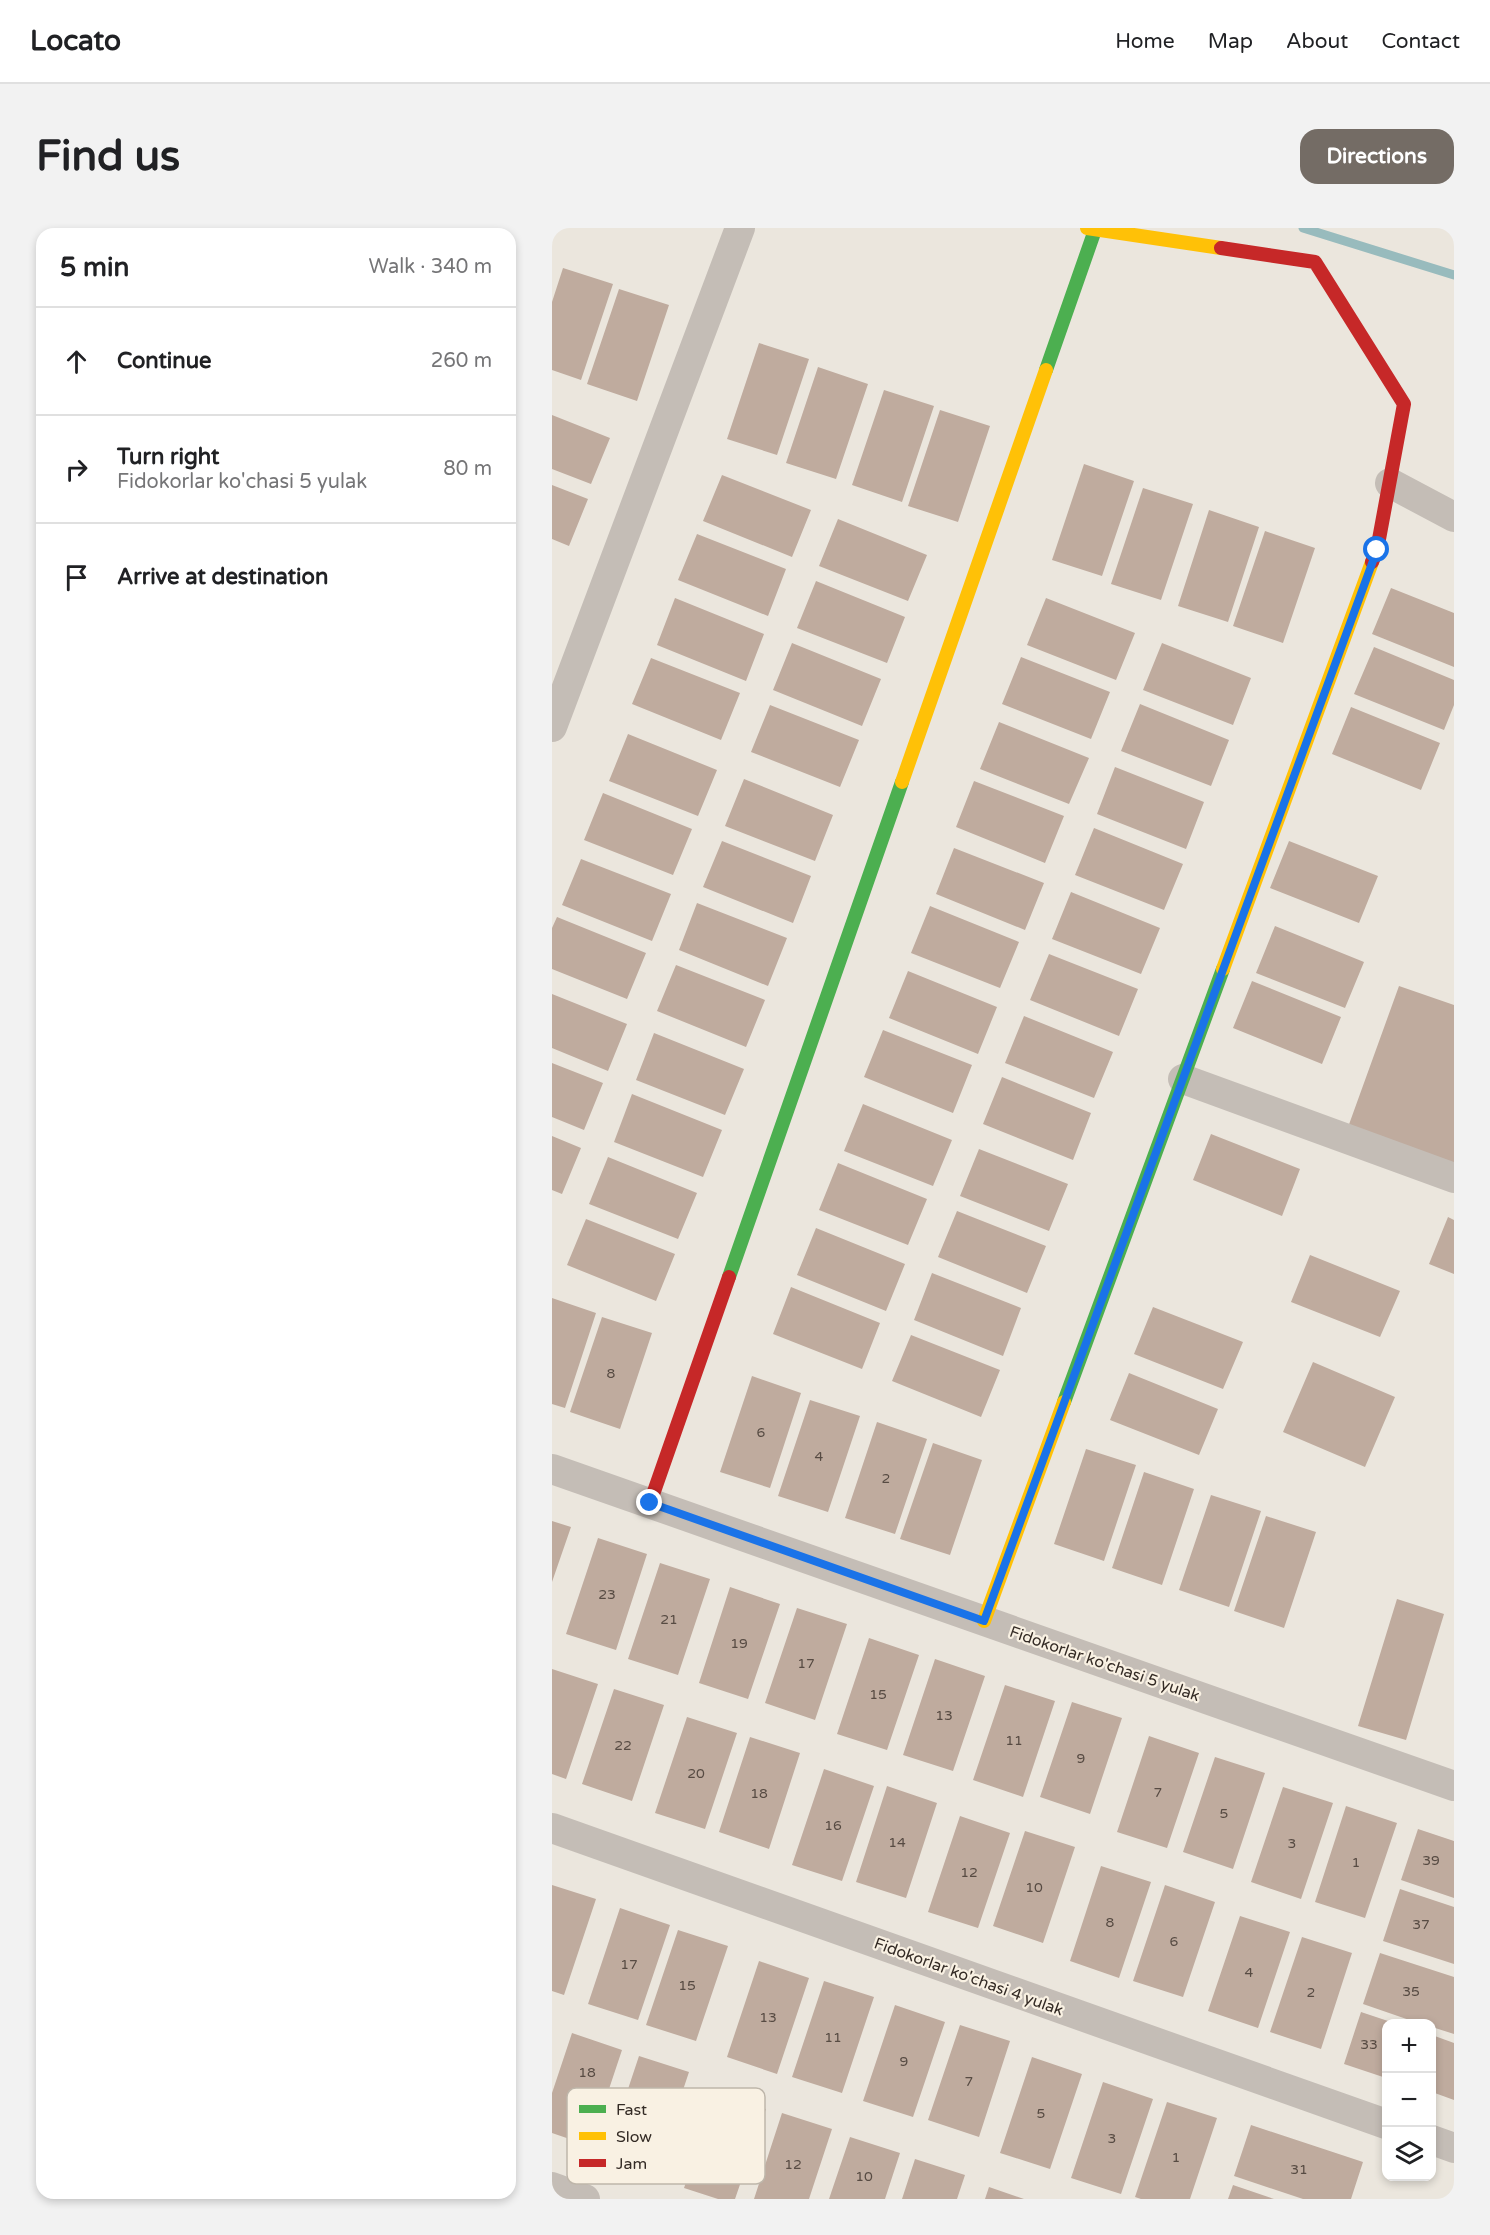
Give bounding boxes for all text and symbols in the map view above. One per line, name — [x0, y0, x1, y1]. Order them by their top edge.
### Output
text: Locato — [30, 24, 121, 58]
text: Home — [1115, 29, 1175, 54]
text: Map — [1208, 29, 1253, 54]
text: About — [1286, 29, 1348, 54]
text: Contact — [1381, 29, 1460, 54]
button: Directions — [1300, 129, 1454, 184]
text: Find us — [36, 131, 180, 182]
text: 5 min — [60, 252, 129, 283]
text: Walk · 340 m — [369, 255, 492, 279]
icon: ahead — [60, 345, 93, 378]
text: Continue — [117, 348, 212, 374]
text: 260 m — [431, 349, 492, 373]
text: Turn right — [117, 444, 219, 470]
icon: right — [60, 453, 93, 486]
text: 80 m — [443, 457, 492, 481]
text: Fidokorlar ko'chasi 5 yulak — [117, 470, 367, 494]
route start — [1363, 536, 1389, 562]
icon: arrive — [60, 561, 93, 594]
text: Arrive at destination — [117, 564, 328, 590]
house number: 8 — [607, 1365, 616, 1382]
house number: 6 — [757, 1424, 766, 1441]
house number: 4 — [815, 1448, 824, 1465]
house number: 2 — [882, 1470, 890, 1487]
route end — [636, 1489, 662, 1515]
house number: 23 — [598, 1586, 616, 1603]
house number: 21 — [660, 1611, 678, 1628]
street label: Fidokorlar ko'chasi 5 yulak — [1007, 1622, 1203, 1706]
house number: 19 — [730, 1635, 748, 1652]
house number: 17 — [797, 1655, 815, 1672]
house number: 15 — [869, 1686, 887, 1703]
house number: 13 — [935, 1707, 953, 1724]
house number: 11 — [1005, 1732, 1023, 1749]
house number: 22 — [614, 1737, 632, 1754]
house number: 9 — [1077, 1750, 1085, 1767]
house number: 20 — [687, 1765, 705, 1782]
house number: 7 — [1154, 1784, 1162, 1801]
house number: 18 — [750, 1785, 768, 1802]
house number: 5 — [1220, 1805, 1228, 1822]
house number: 16 — [824, 1817, 842, 1834]
house number: 14 — [888, 1834, 906, 1851]
house number: 3 — [1288, 1835, 1296, 1852]
house number: 39 — [1422, 1852, 1440, 1869]
house number: 1 — [1352, 1854, 1360, 1871]
house number: 12 — [960, 1864, 978, 1881]
house number: 10 — [1025, 1879, 1043, 1896]
house number: 8 — [1106, 1914, 1115, 1931]
house number: 37 — [1412, 1916, 1430, 1933]
street label: Fidokorlar ko'chasi 4 yulak — [871, 1933, 1066, 2021]
house number: 6 — [1170, 1933, 1179, 1950]
house number: 17 — [620, 1956, 638, 1973]
house number: 4 — [1245, 1964, 1254, 1981]
house number: 15 — [678, 1977, 696, 1994]
house number: 35 — [1402, 1983, 1420, 2000]
house number: 2 — [1307, 1984, 1315, 2001]
house number: 13 — [759, 2009, 777, 2026]
map controls — [1382, 2019, 1436, 2181]
button: + — [1382, 2019, 1436, 2073]
house number: 11 — [824, 2029, 842, 2046]
house number: 33 — [1360, 2036, 1378, 2053]
house number: 9 — [900, 2053, 908, 2070]
house number: 18 — [578, 2064, 596, 2081]
house number: 7 — [965, 2073, 973, 2090]
button: − — [1382, 2073, 1436, 2127]
legend — [567, 2088, 765, 2184]
text: Fast — [616, 2100, 647, 2120]
house number: 5 — [1037, 2105, 1045, 2122]
text: Slow — [616, 2127, 652, 2147]
button: layers — [1382, 2127, 1436, 2181]
house number: 3 — [1108, 2130, 1116, 2147]
house number: 1 — [1172, 2149, 1180, 2166]
text: Jam — [616, 2154, 647, 2174]
house number: 12 — [784, 2156, 802, 2173]
house number: 31 — [1290, 2161, 1308, 2178]
house number: 10 — [855, 2168, 873, 2185]

